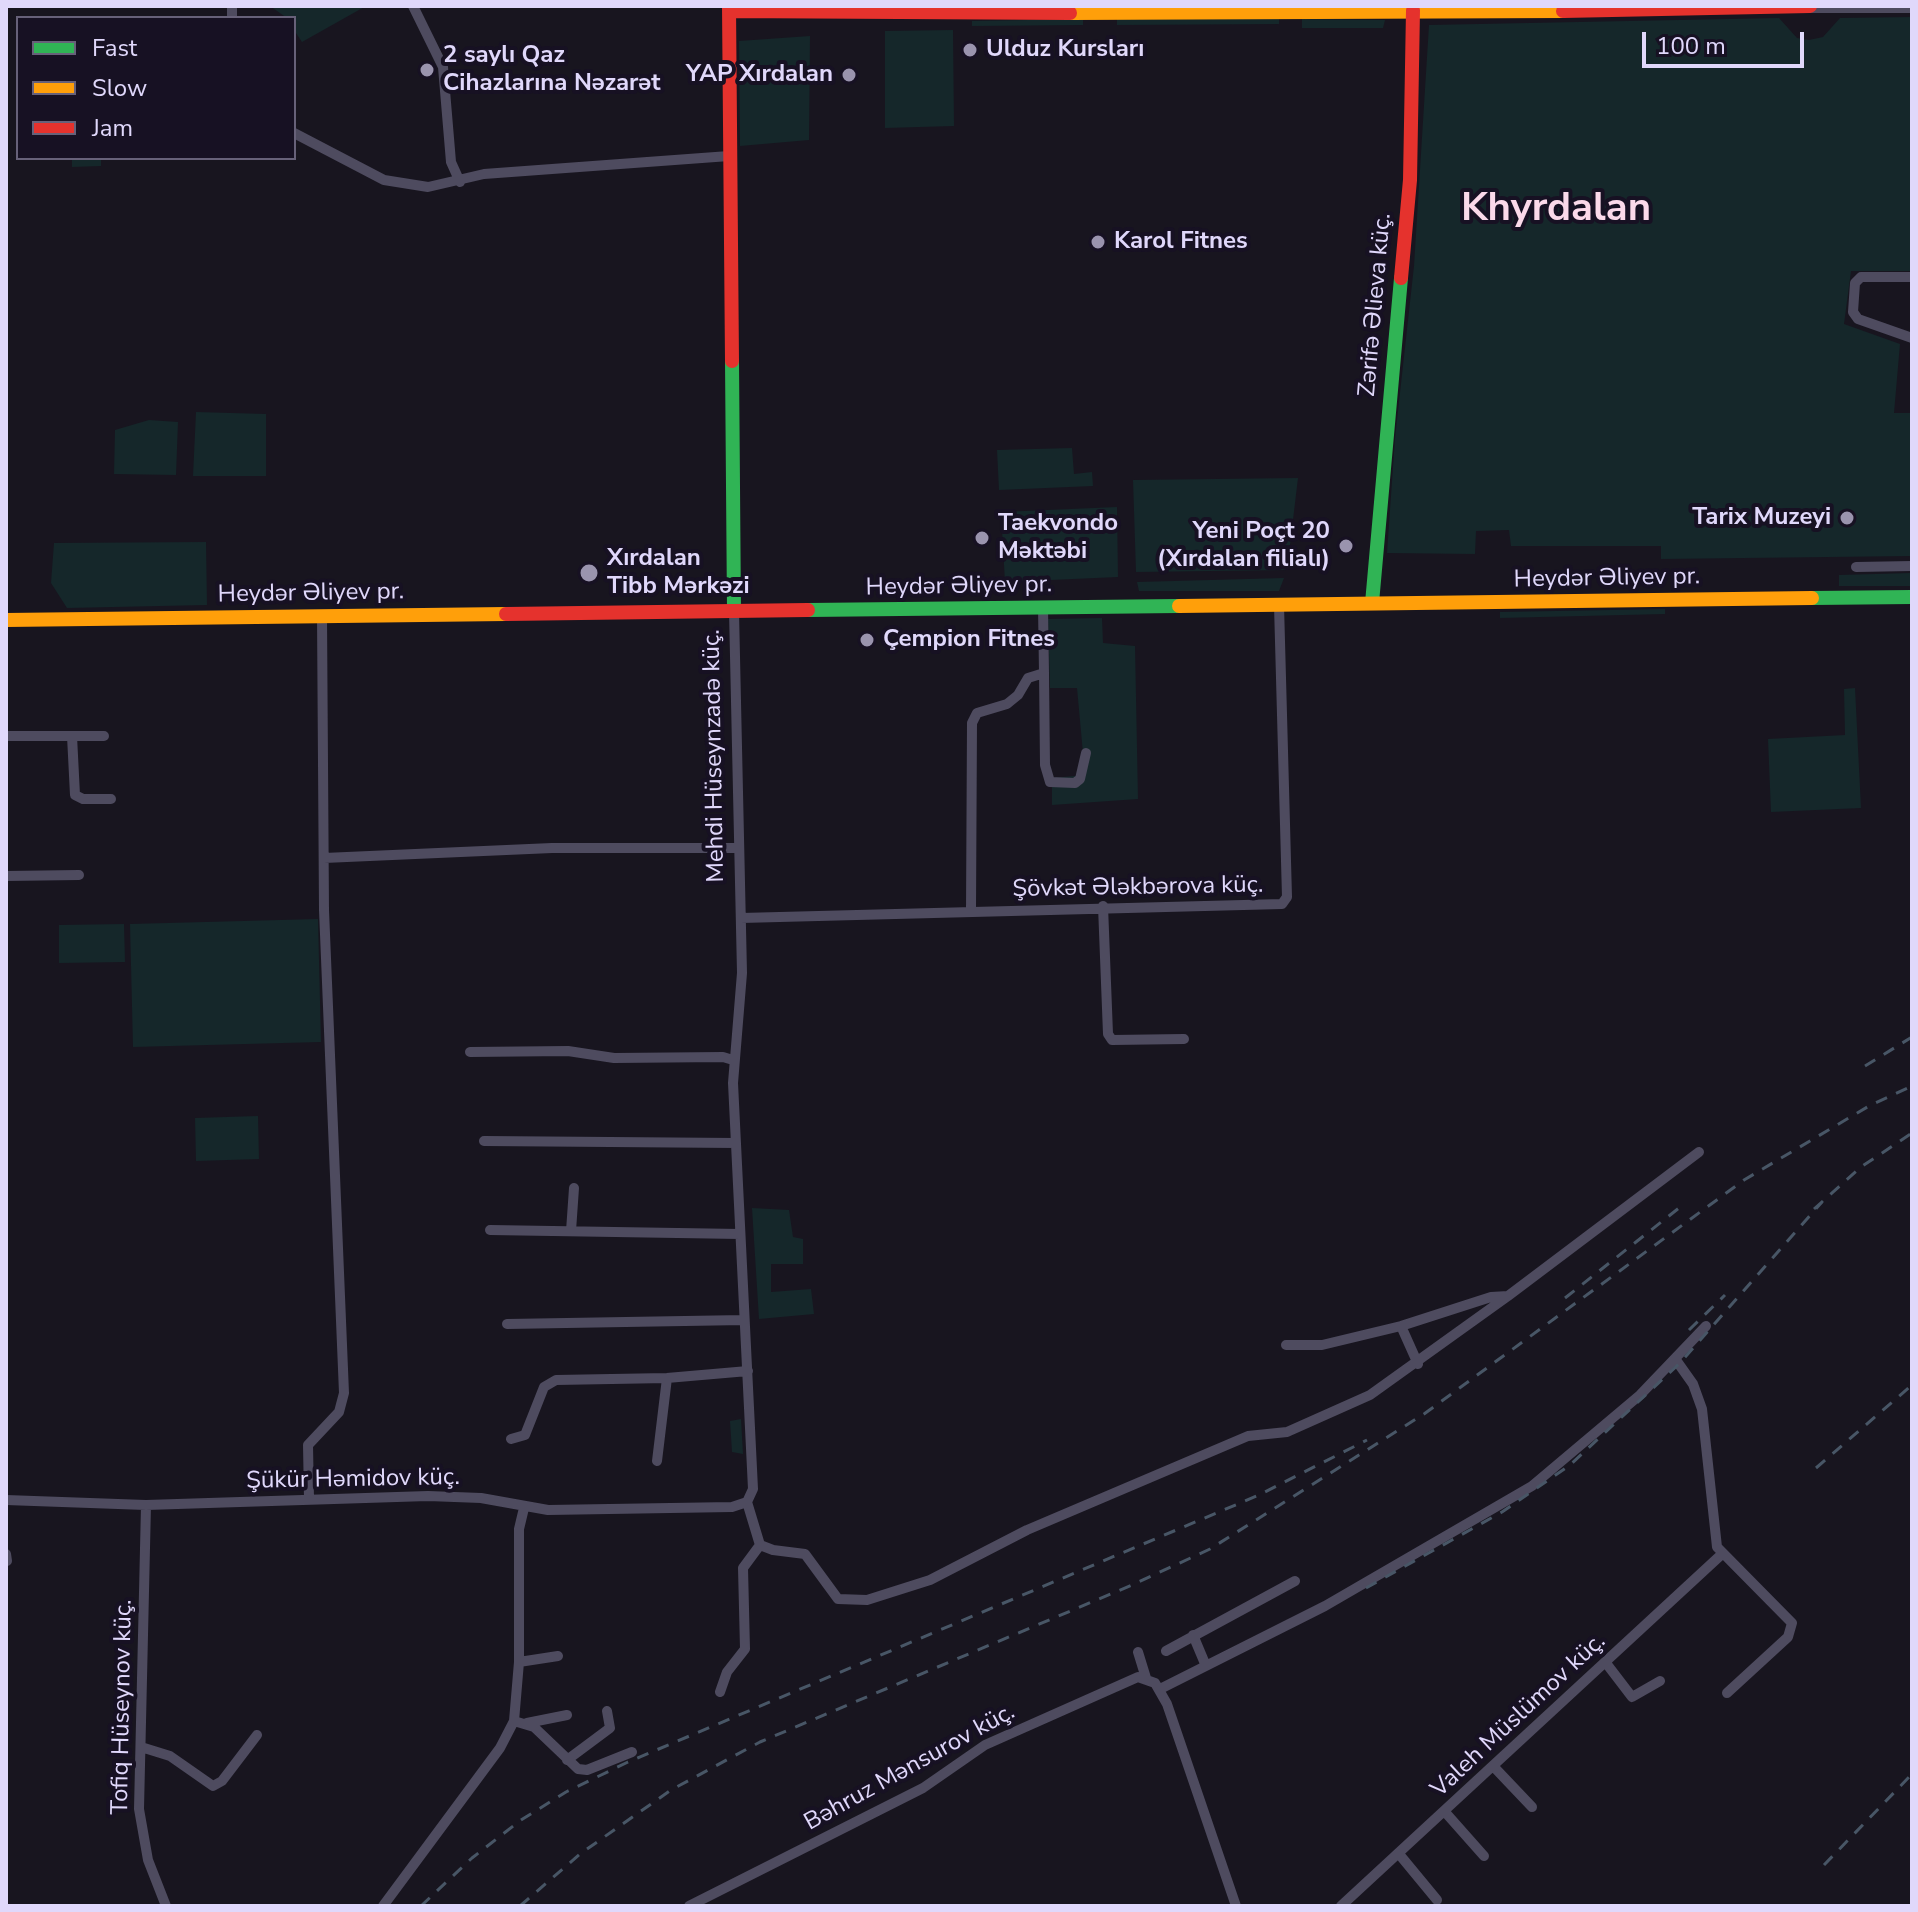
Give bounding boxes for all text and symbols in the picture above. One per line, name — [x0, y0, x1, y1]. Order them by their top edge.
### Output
legend — [16, 16, 296, 160]
scale bar — [1646, 16, 1808, 66]
text: 100 m — [1656, 30, 1726, 62]
text: Fast — [92, 32, 137, 64]
place label: Ulduz Kursları — [986, 36, 1144, 64]
marker: Ulduz Kursları — [961, 41, 979, 59]
place label: 2 saylı Qaz Cihazlarına Nəzarət — [443, 42, 660, 98]
marker: 2 saylı Qaz Cihazlarına Nəzarət — [418, 61, 436, 79]
place label: YAP Xırdalan — [686, 61, 833, 89]
marker: YAP Xırdalan — [840, 66, 858, 84]
text: Slow — [92, 72, 147, 104]
text: Jam — [92, 112, 133, 144]
district label: Khyrdalan — [1461, 186, 1651, 234]
street label: Zərifə Əlieva küç. — [1354, 212, 1398, 398]
place label: Karol Fitnes — [1114, 228, 1248, 256]
marker: Karol Fitnes — [1089, 233, 1107, 251]
place label: Tarix Muzeyi — [1692, 504, 1831, 532]
marker: Tarix Muzeyi — [1838, 509, 1856, 527]
place label: Taekvondo Məktəbi — [998, 510, 1118, 566]
place label: Yeni Poçt 20 (Xırdalan filialı) — [1157, 518, 1330, 574]
marker: Taekvondo Məktəbi — [973, 529, 991, 547]
marker: Yeni Poçt 20 (Xırdalan filialı) — [1337, 537, 1355, 555]
place label: Xırdalan Tibb Mərkəzi — [607, 545, 750, 601]
marker: Xırdalan Tibb Mərkəzi — [578, 562, 600, 584]
street label: Heydər Əliyev pr. — [1514, 563, 1700, 595]
street label: Heydər Əliyev pr. — [866, 571, 1052, 603]
street label: Heydər Əliyev pr. — [218, 578, 404, 610]
place label: Çempion Fitnes — [883, 626, 1055, 654]
street label: Mehdi Hüseynzadə küç. — [698, 629, 732, 883]
marker: Çempion Fitnes — [858, 631, 876, 649]
street label: Şövkət Ələkbərova küç. — [1012, 871, 1264, 905]
street label: Şükür Həmidov küç. — [246, 1464, 460, 1496]
street label: Tofiq Hüseynov küç. — [107, 1599, 139, 1815]
street label: Valeh Müslümov küç. — [1426, 1628, 1612, 1804]
street label: Bəhruz Mənsurov küç. — [800, 1698, 1020, 1838]

